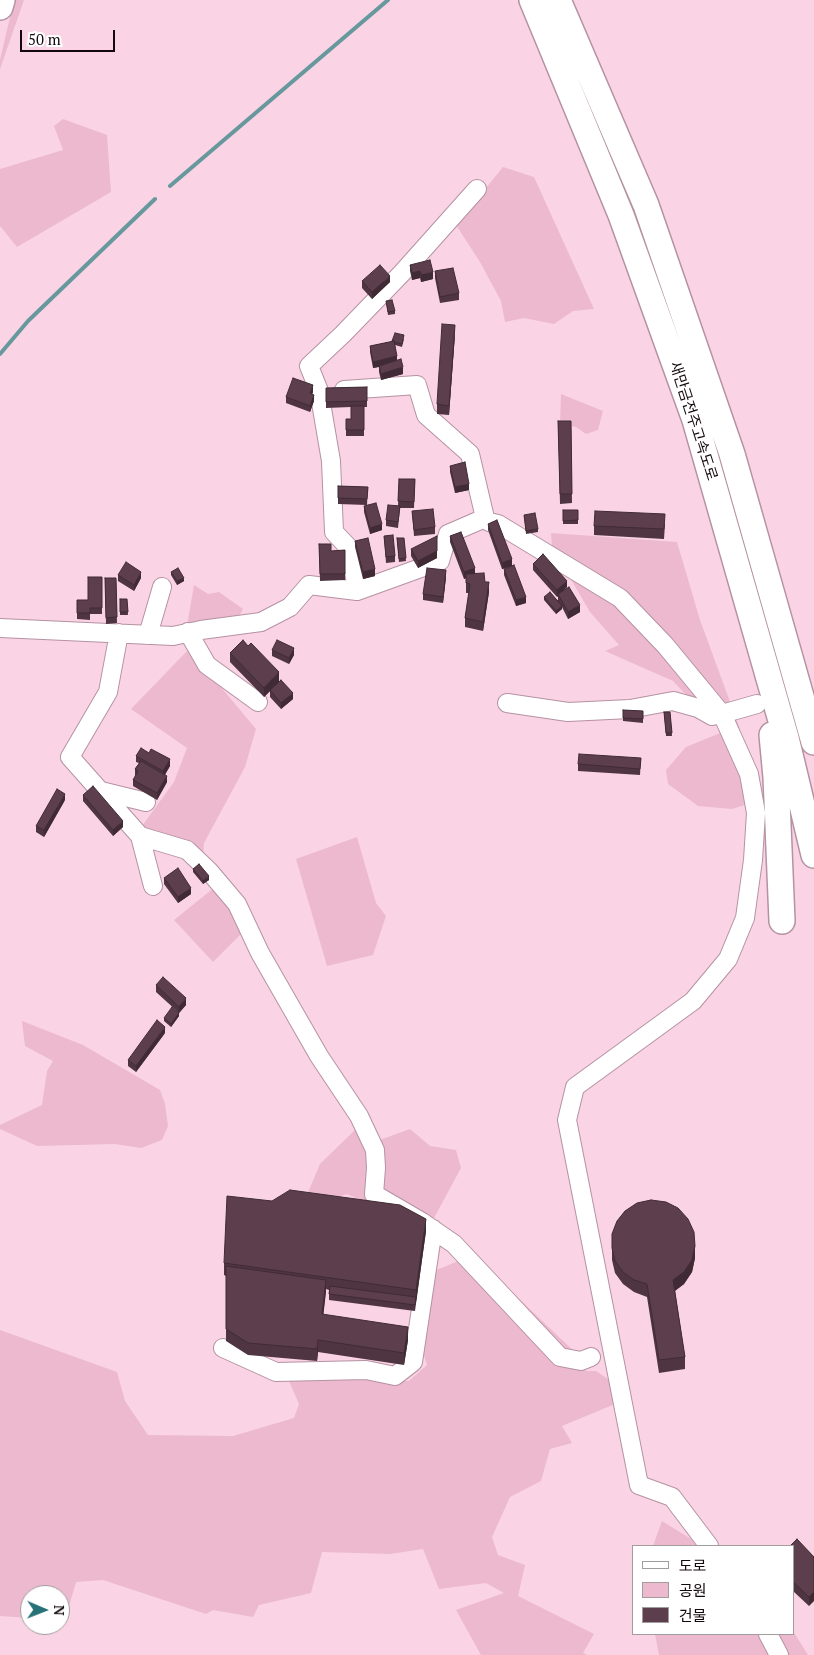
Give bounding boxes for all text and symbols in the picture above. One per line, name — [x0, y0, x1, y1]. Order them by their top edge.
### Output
scale bar — [22, 20, 118, 52]
text: 50 m — [28, 29, 61, 49]
street label: 새만금전주고속도로 — [665, 359, 721, 483]
legend — [632, 1545, 794, 1635]
text: 도로 — [679, 1555, 707, 1575]
text: 공원 — [679, 1580, 707, 1600]
north arrow — [20, 1585, 70, 1635]
text: N — [50, 1605, 69, 1616]
text: 건물 — [679, 1605, 707, 1625]

